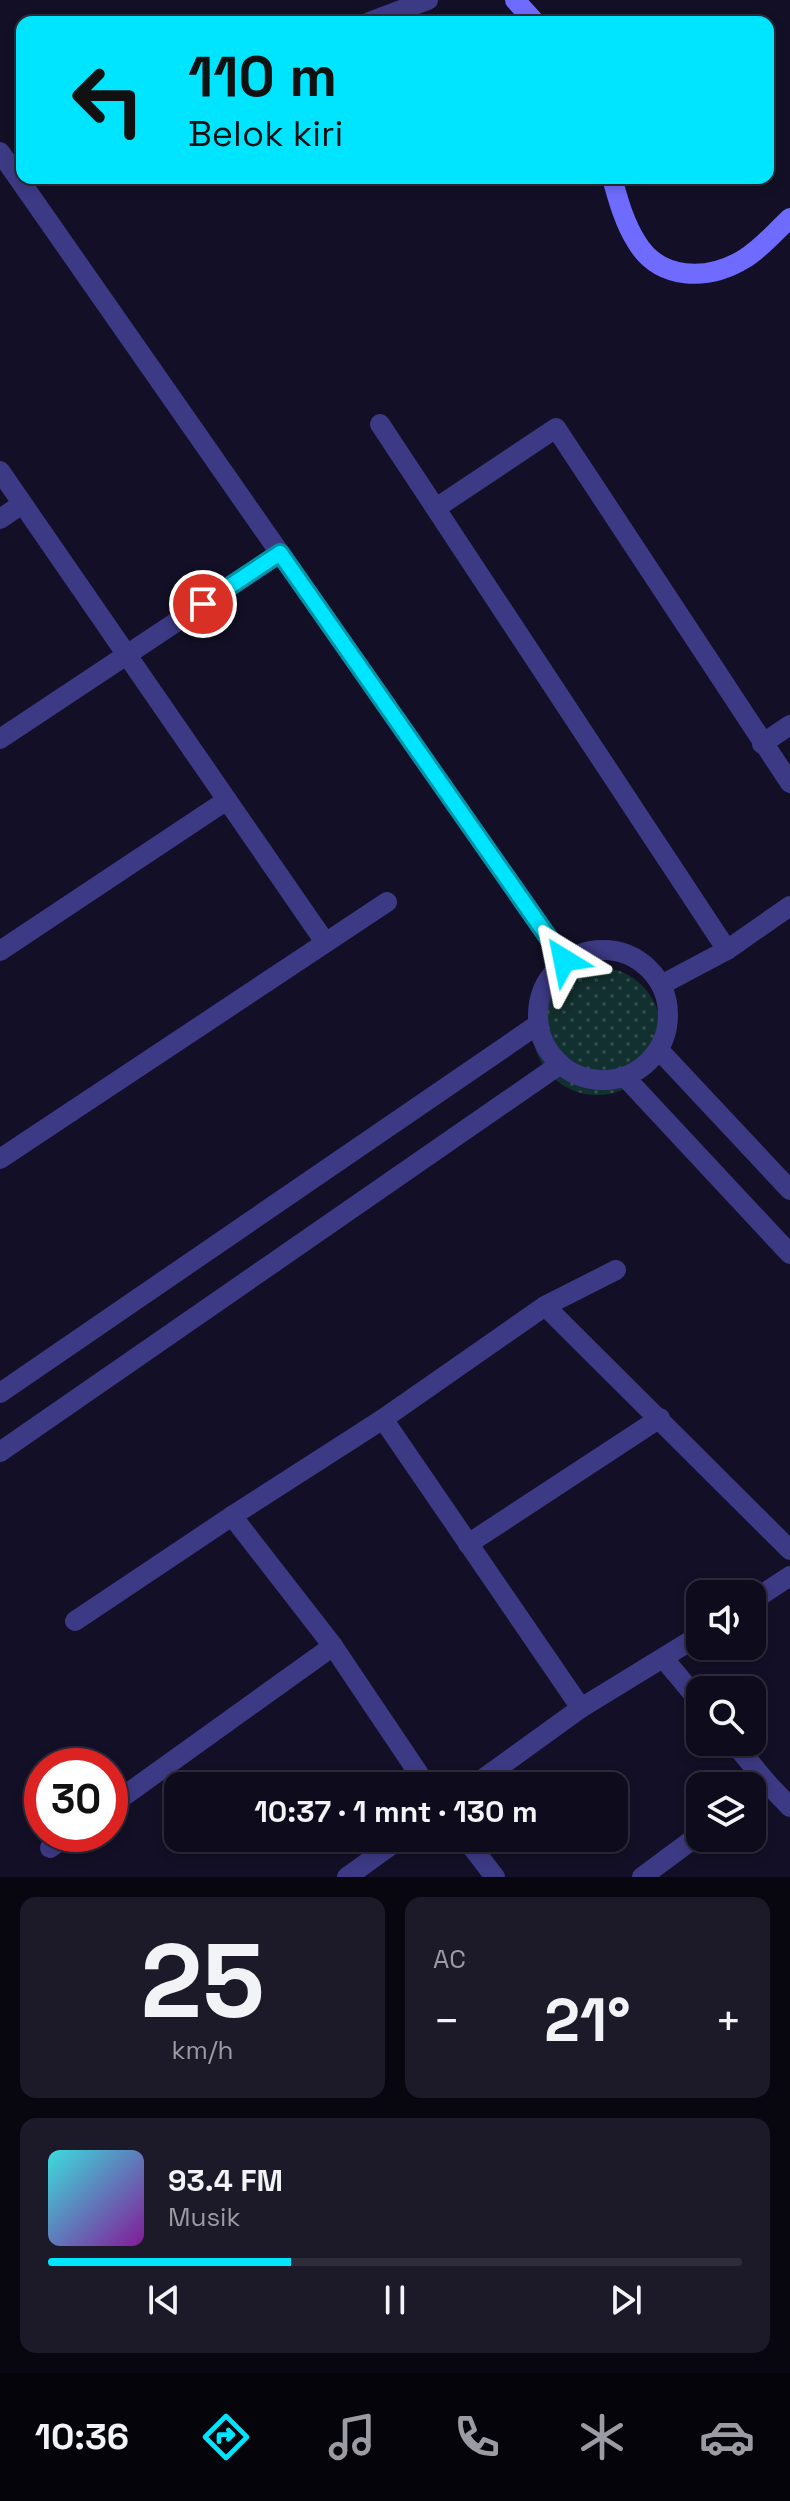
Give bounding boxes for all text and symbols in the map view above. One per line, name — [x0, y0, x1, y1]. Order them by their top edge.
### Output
text: 110 m — [188, 41, 337, 112]
icon: left — [56, 48, 160, 152]
text: Belok kiri — [188, 111, 343, 157]
pin — [169, 570, 237, 638]
icon: arrive — [181, 582, 225, 626]
position arrow — [522, 918, 606, 1002]
map controls — [686, 1580, 766, 1852]
button: sound — [686, 1580, 766, 1660]
button: search — [686, 1676, 766, 1756]
speed limit sign: 30 — [24, 1748, 128, 1852]
button: layers — [686, 1772, 766, 1852]
text: 10:37 · 1 mnt · 130 m — [254, 1792, 538, 1831]
text: 25 — [140, 1915, 265, 2047]
text: AC — [433, 1942, 466, 1976]
text: 21° — [544, 1982, 631, 2059]
text: − — [433, 1993, 460, 2049]
text: + — [715, 1993, 742, 2049]
text: km/h — [172, 2033, 233, 2067]
text: 93.4 FM — [168, 2161, 283, 2200]
text: Musik — [168, 2200, 240, 2234]
icon: previous — [142, 2278, 186, 2322]
icon: pause — [373, 2278, 417, 2322]
icon: next — [604, 2278, 648, 2322]
icon: directions — [198, 2409, 254, 2465]
icon: music — [324, 2409, 380, 2465]
icon: phone — [449, 2409, 505, 2465]
icon: climate — [574, 2409, 630, 2465]
icon: car — [699, 2409, 755, 2465]
text: 10:36 — [35, 2414, 129, 2460]

